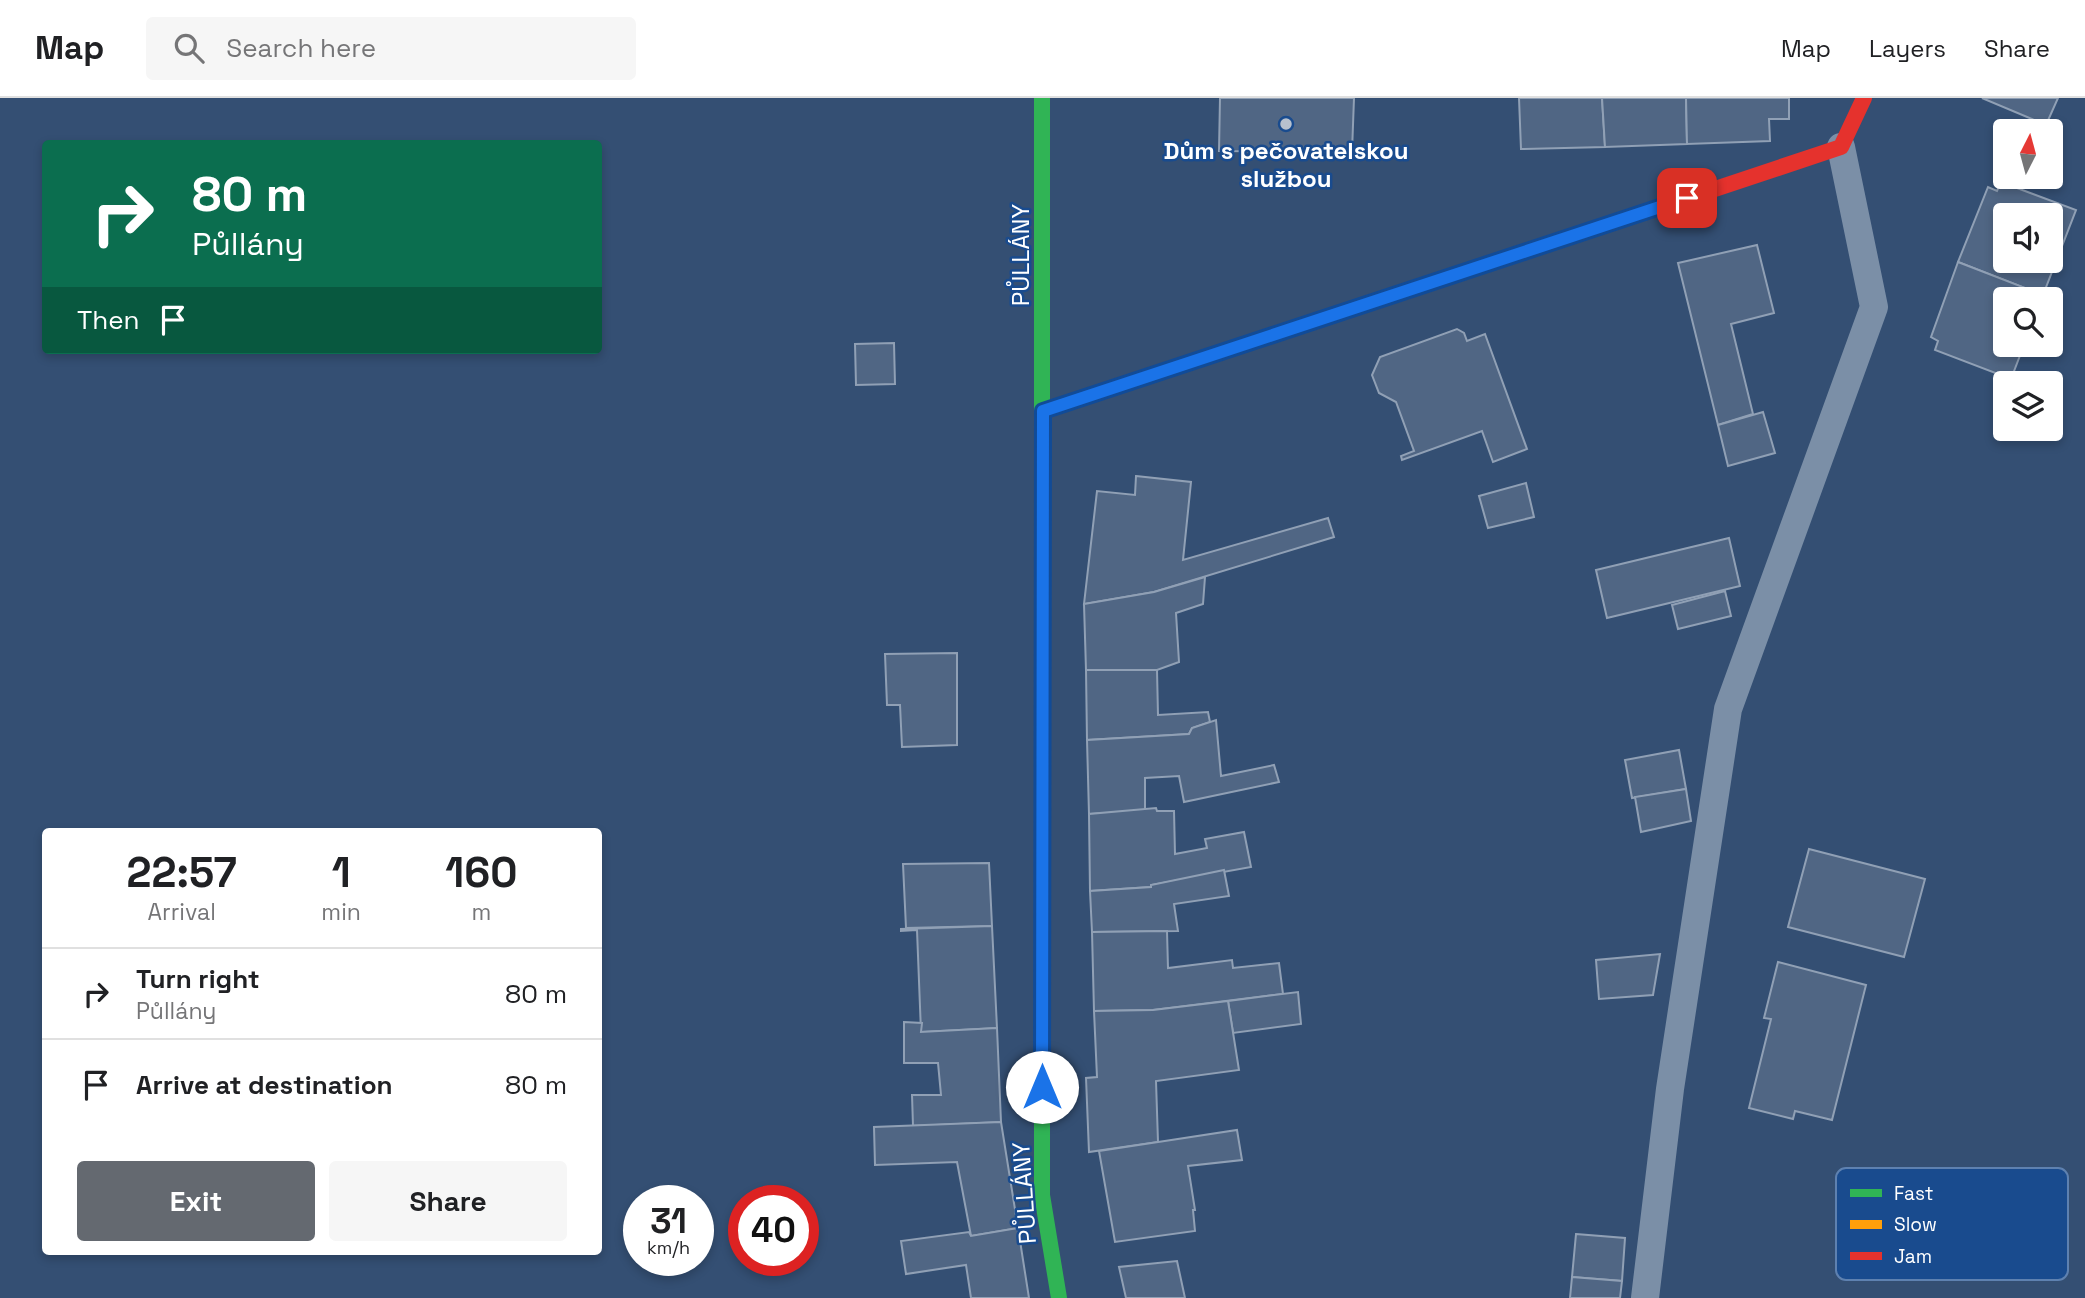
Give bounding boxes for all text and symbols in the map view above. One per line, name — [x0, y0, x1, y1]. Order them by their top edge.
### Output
search box — [146, 17, 636, 80]
text: Map — [35, 27, 104, 69]
icon: search — [170, 29, 208, 67]
text: Search here — [226, 31, 376, 65]
text: Map — [1781, 33, 1831, 64]
text: Layers — [1869, 33, 1946, 64]
text: Share — [1984, 33, 2050, 64]
marker: Dům s pečovatelskou službou — [1278, 116, 1294, 132]
north arrow — [1993, 119, 2063, 189]
map controls — [1993, 119, 2063, 441]
place label: Dům s pečovatelskou službou — [1163, 135, 1409, 194]
text: 80 m — [192, 163, 307, 225]
icon: right — [77, 168, 168, 259]
pin — [1657, 168, 1717, 228]
icon: arrive — [1668, 179, 1706, 217]
street label: PŮLLÁNY — [1005, 203, 1036, 306]
button: sound — [1993, 203, 2063, 273]
text: Půllány — [192, 224, 304, 264]
button: search — [1993, 287, 2063, 357]
icon: arrive — [154, 301, 192, 339]
text: Then — [77, 303, 140, 337]
button: layers — [1993, 371, 2063, 441]
text: 22:57 — [126, 846, 237, 899]
text: 1 — [332, 846, 351, 899]
text: 160 — [445, 846, 518, 899]
text: Arrival — [147, 897, 216, 927]
text: min — [321, 897, 361, 927]
text: m — [472, 897, 491, 927]
text: Turn right — [136, 962, 260, 996]
icon: right — [77, 975, 115, 1013]
text: 80 m — [505, 977, 567, 1011]
text: Půllány — [136, 996, 216, 1026]
position arrow — [1005, 1050, 1079, 1124]
icon: arrive — [77, 1066, 115, 1104]
text: Arrive at destination — [136, 1068, 393, 1102]
text: 80 m — [505, 1068, 567, 1102]
street label: PŮLLÁNY — [1005, 1141, 1043, 1245]
button: Exit — [77, 1161, 315, 1241]
button: Share — [329, 1161, 567, 1241]
legend — [1836, 1168, 2068, 1280]
text: Fast — [1894, 1181, 1934, 1206]
speed limit sign: 40 — [728, 1185, 819, 1276]
text: 31 — [650, 1199, 687, 1243]
text: Slow — [1894, 1212, 1937, 1237]
text: km/h — [647, 1236, 690, 1259]
text: Jam — [1894, 1244, 1932, 1269]

